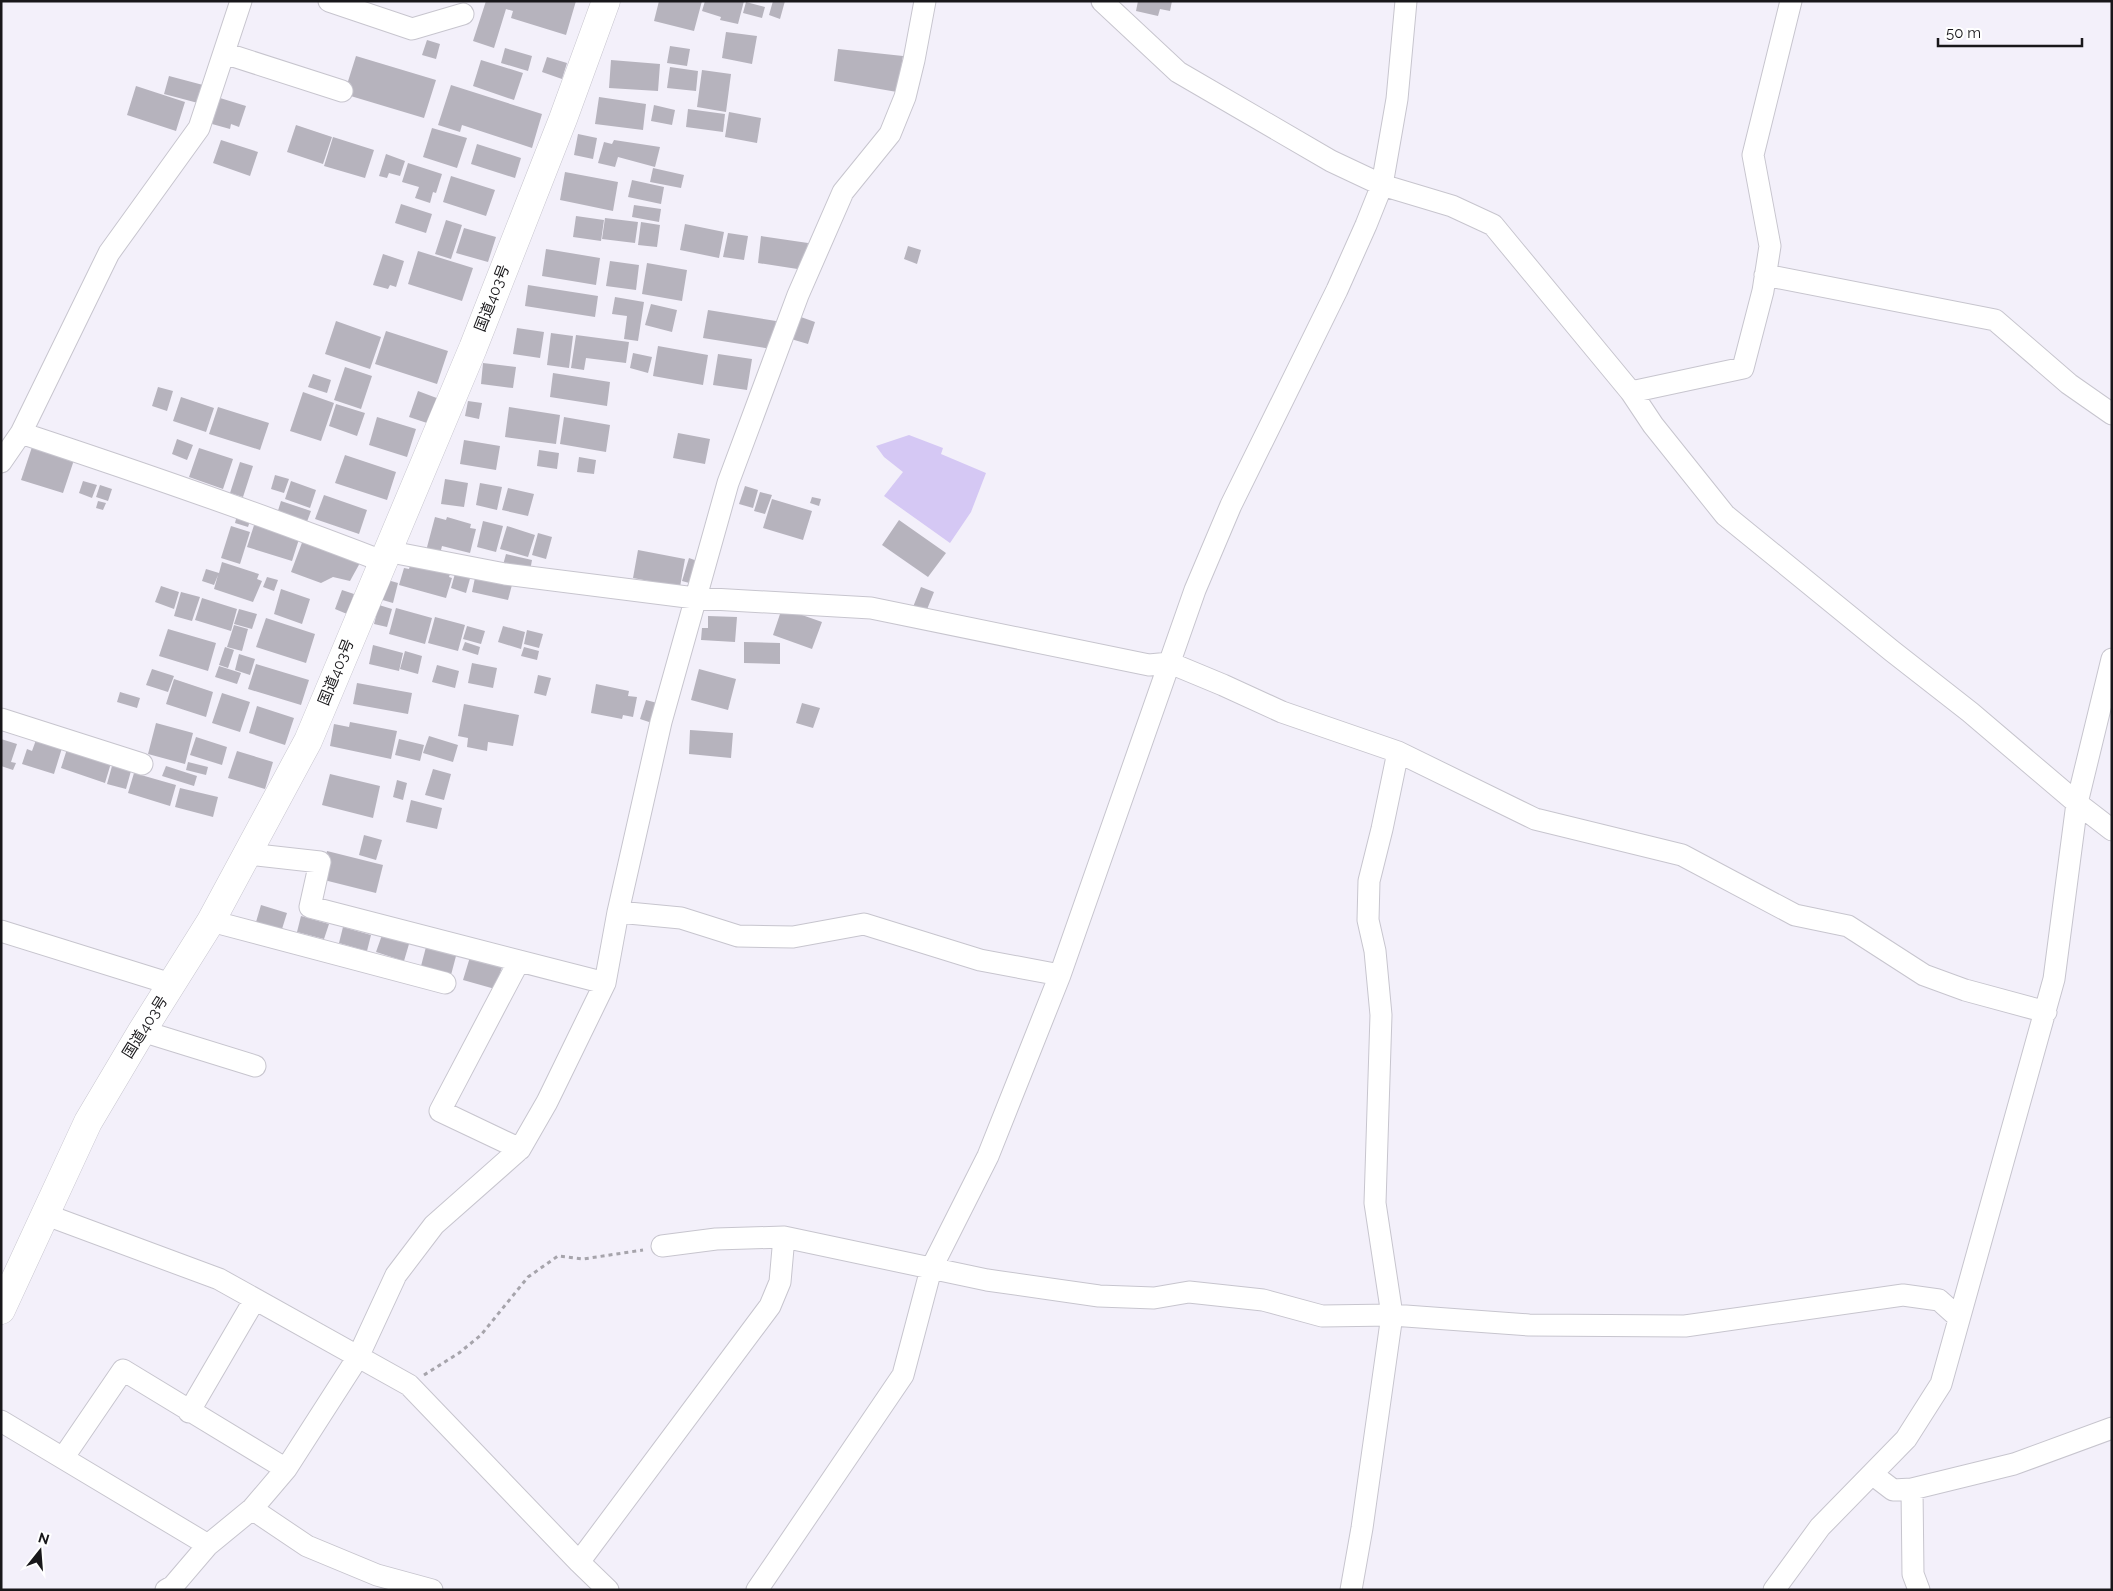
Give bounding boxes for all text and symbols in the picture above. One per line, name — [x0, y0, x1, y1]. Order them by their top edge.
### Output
scale bar — [1938, 15, 2082, 47]
text: 50 m — [1946, 24, 1981, 42]
street label: 国道403号 — [471, 262, 513, 334]
street label: 国道403号 — [314, 636, 358, 708]
street label: 国道403号 — [119, 992, 171, 1062]
north arrow — [15, 1526, 65, 1576]
text: N — [36, 1529, 51, 1548]

